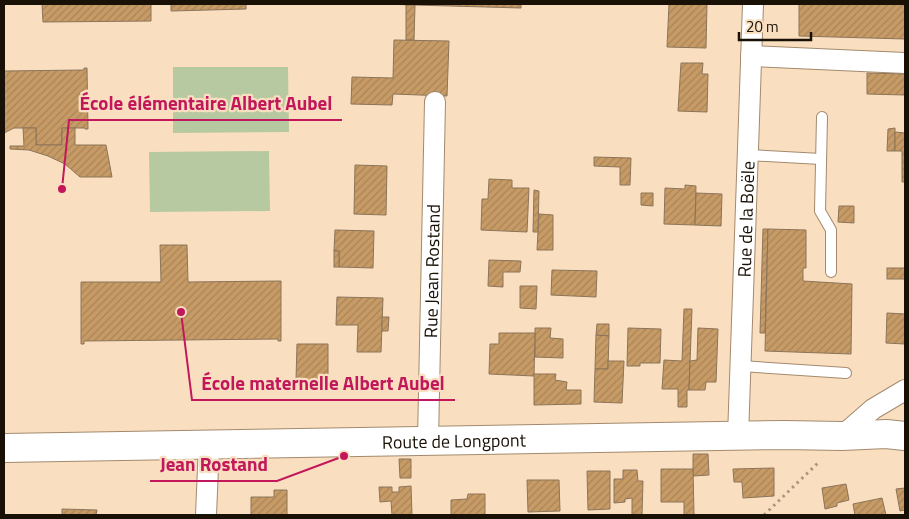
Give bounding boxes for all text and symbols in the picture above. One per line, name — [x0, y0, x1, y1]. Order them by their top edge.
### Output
scale bar — [739, 10, 812, 42]
text: 20 m — [746, 15, 779, 38]
callout: École élémentaire Albert Aubel — [69, 86, 342, 120]
text: École élémentaire Albert Aubel — [80, 88, 332, 117]
street label: Rue de la Boële — [730, 160, 761, 278]
street label: Rue Jean Rostand — [417, 204, 446, 338]
callout: École maternelle Albert Aubel — [192, 366, 455, 400]
text: École maternelle Albert Aubel — [201, 368, 445, 397]
street label: Route de Longpont — [382, 426, 527, 455]
callout: Jean Rostand — [150, 447, 277, 481]
text: Jean Rostand — [160, 449, 268, 478]

